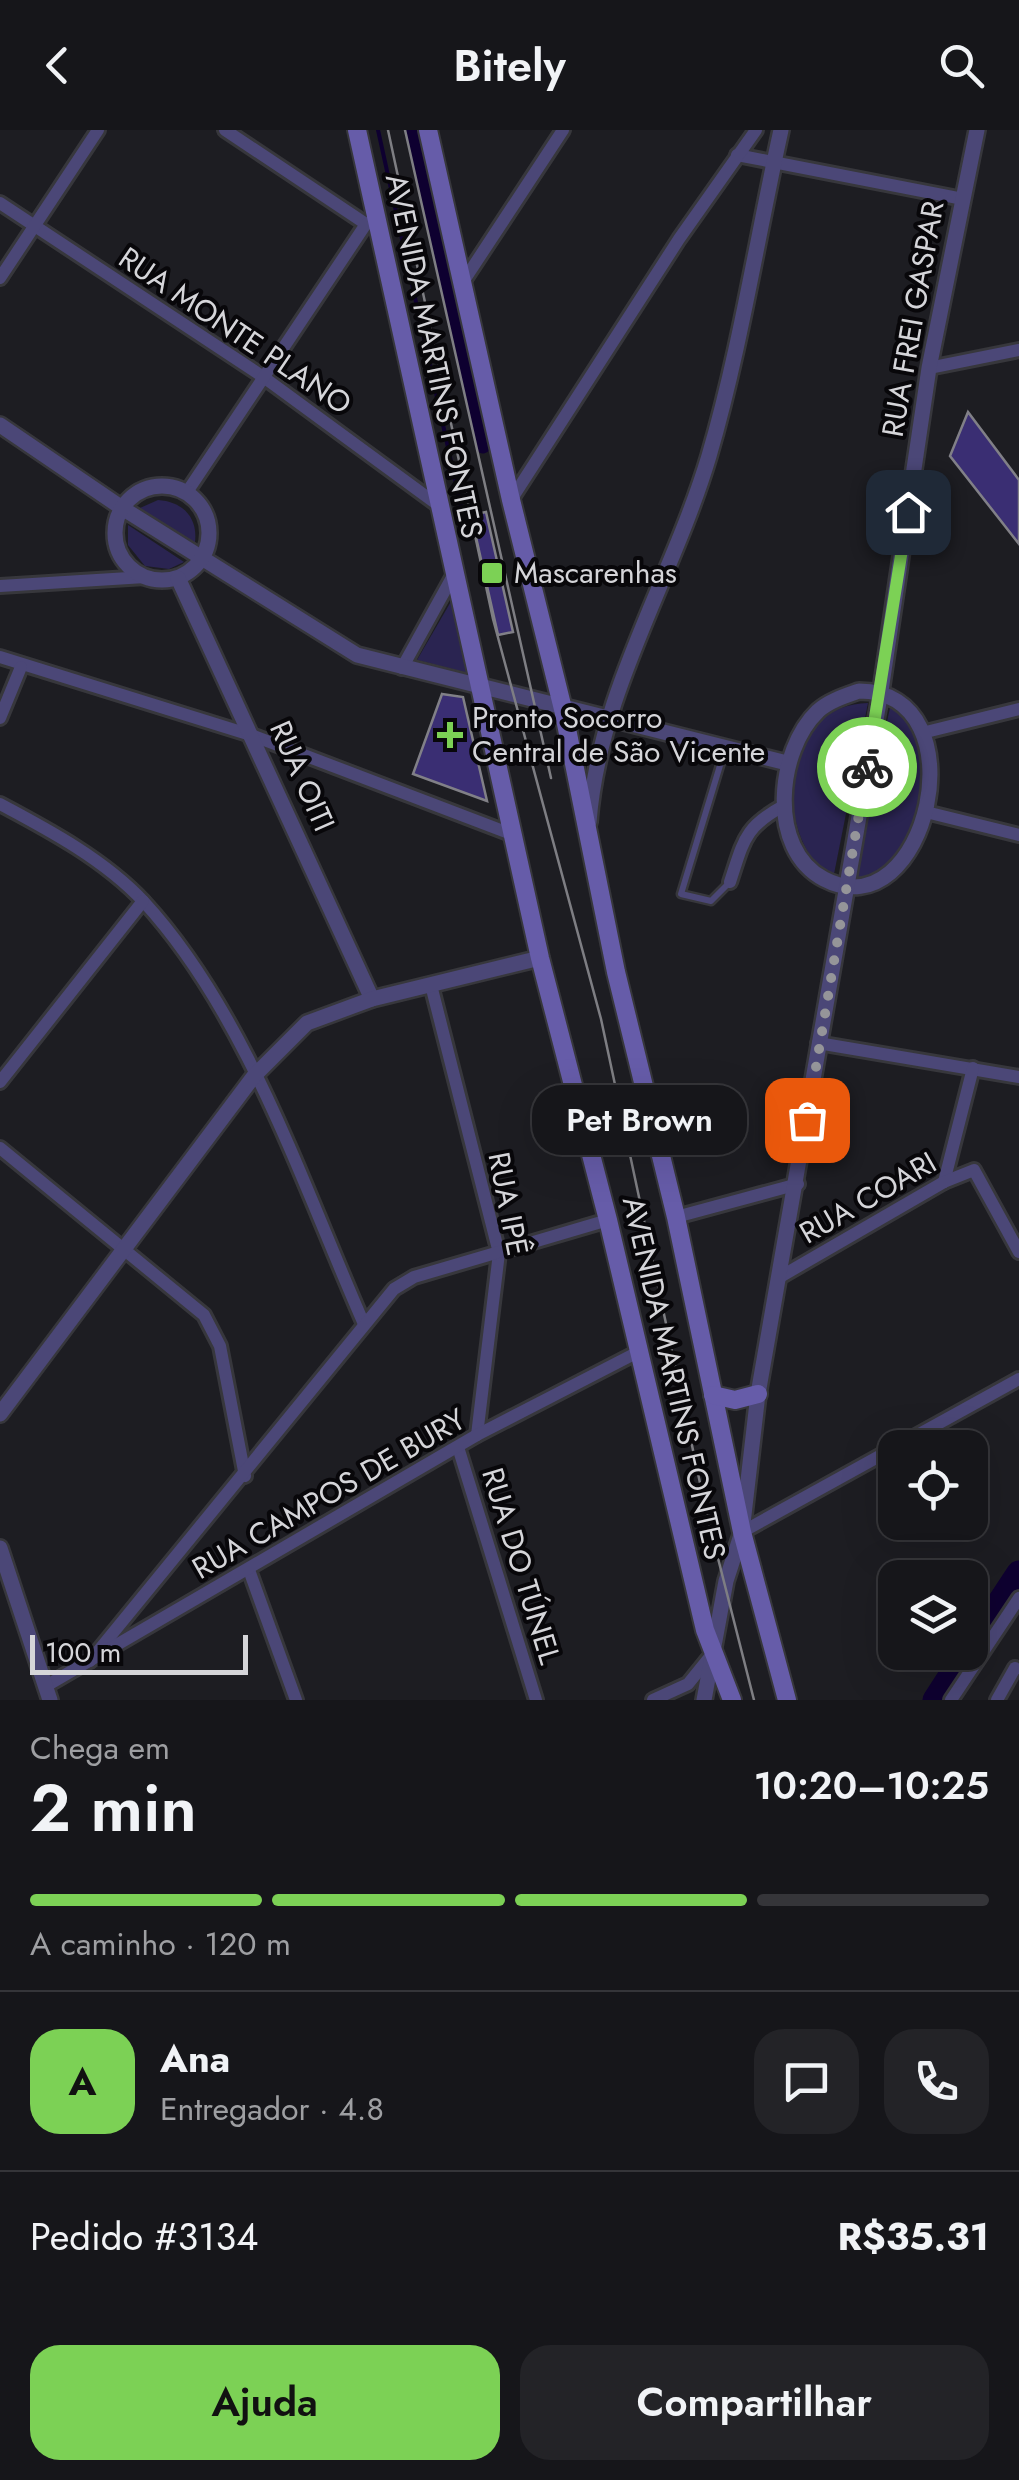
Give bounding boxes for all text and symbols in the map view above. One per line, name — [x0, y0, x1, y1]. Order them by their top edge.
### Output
text: Bitely — [453, 33, 566, 98]
icon: back — [30, 38, 85, 93]
icon: search — [934, 38, 989, 93]
street label: AVENIDA MARTINS FONTES — [375, 170, 494, 542]
street label: RUA FREI GASPAR — [871, 198, 954, 440]
street label: RUA MONTE PLANO — [110, 237, 360, 425]
pin — [866, 470, 951, 555]
icon: home — [881, 485, 936, 540]
place label: Mascarenhas — [514, 551, 677, 594]
marker: Mascarenhas — [479, 560, 505, 586]
place label: Pronto Socorro Central de São Vicente — [472, 696, 765, 773]
street label: RUA OITI — [259, 714, 346, 838]
courier — [817, 717, 917, 817]
marker: Pronto Socorro Central de São Vicente — [437, 722, 463, 748]
icon: bike — [840, 740, 895, 795]
pin — [765, 1078, 850, 1163]
callout: Pet Brown — [532, 1085, 747, 1155]
icon: bag — [780, 1093, 835, 1148]
text: Pet Brown — [566, 1097, 713, 1143]
street label: RUA COARI — [791, 1141, 944, 1254]
street label: RUA IPÊ — [477, 1148, 540, 1259]
street label: AVENIDA MARTINS FONTES — [612, 1192, 737, 1564]
street label: RUA CAMPOS DE BURY — [184, 1398, 474, 1589]
map controls — [878, 1430, 988, 1670]
button: locate — [878, 1430, 988, 1540]
street label: RUA DO TÚNEL — [471, 1462, 572, 1670]
button: layers — [878, 1560, 988, 1670]
scale bar — [30, 1630, 248, 1674]
text: 100 m — [45, 1632, 121, 1673]
text: Chega em — [30, 1725, 170, 1771]
text: 10:20–10:25 — [754, 1758, 989, 1813]
text: 2 min — [30, 1761, 197, 1855]
text: A caminho · 120 m — [30, 1921, 291, 1967]
button: chat — [754, 2029, 859, 2134]
button: phone — [884, 2029, 989, 2134]
text: Ana — [160, 2031, 230, 2086]
text: A — [69, 2054, 96, 2109]
text: Entregador · 4.8 — [160, 2086, 384, 2132]
text: Pedido #3134 — [30, 2209, 258, 2264]
text: R$35.31 — [837, 2209, 989, 2264]
button: Ajuda — [30, 2345, 500, 2460]
button: Compartilhar — [520, 2345, 989, 2460]

